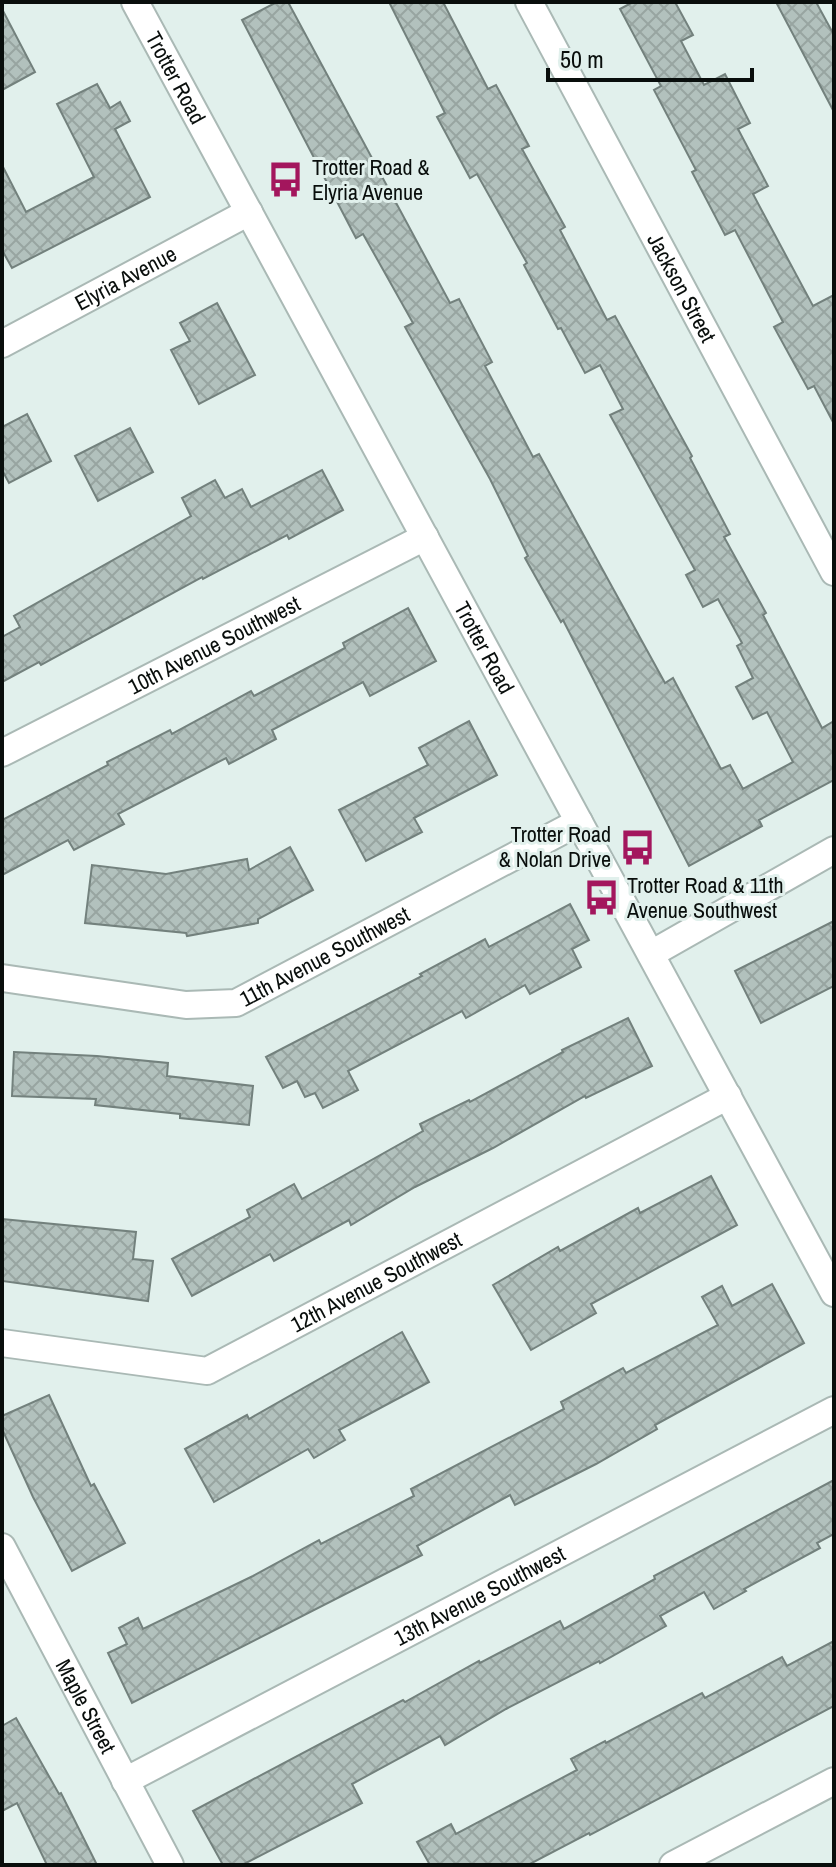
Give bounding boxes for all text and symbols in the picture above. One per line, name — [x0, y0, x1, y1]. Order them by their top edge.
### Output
street label: Trotter Road — [139, 26, 213, 129]
scale bar — [548, 32, 752, 82]
text: 50 m — [560, 43, 604, 75]
place label: Trotter Road & Elyria Avenue — [312, 152, 430, 207]
bus stop icon: Trotter Road & Elyria Avenue — [267, 161, 305, 199]
street label: Jackson Street — [640, 228, 723, 347]
street label: Elyria Avenue — [69, 239, 182, 317]
street label: 10th Avenue Southwest — [123, 588, 305, 701]
street label: Trotter Road — [447, 596, 522, 699]
place label: Trotter Road & Nolan Drive — [499, 819, 611, 874]
bus stop icon: Trotter Road & Nolan Drive — [618, 828, 656, 866]
place label: Trotter Road & 11th Avenue Southwest — [626, 870, 783, 925]
bus stop icon: Trotter Road & 11th Avenue Southwest — [582, 879, 620, 917]
street label: 11th Avenue Southwest — [234, 899, 415, 1014]
street label: 12th Avenue Southwest — [285, 1224, 467, 1339]
street label: 13th Avenue Southwest — [388, 1538, 570, 1653]
street label: Maple Street — [49, 1654, 123, 1758]

